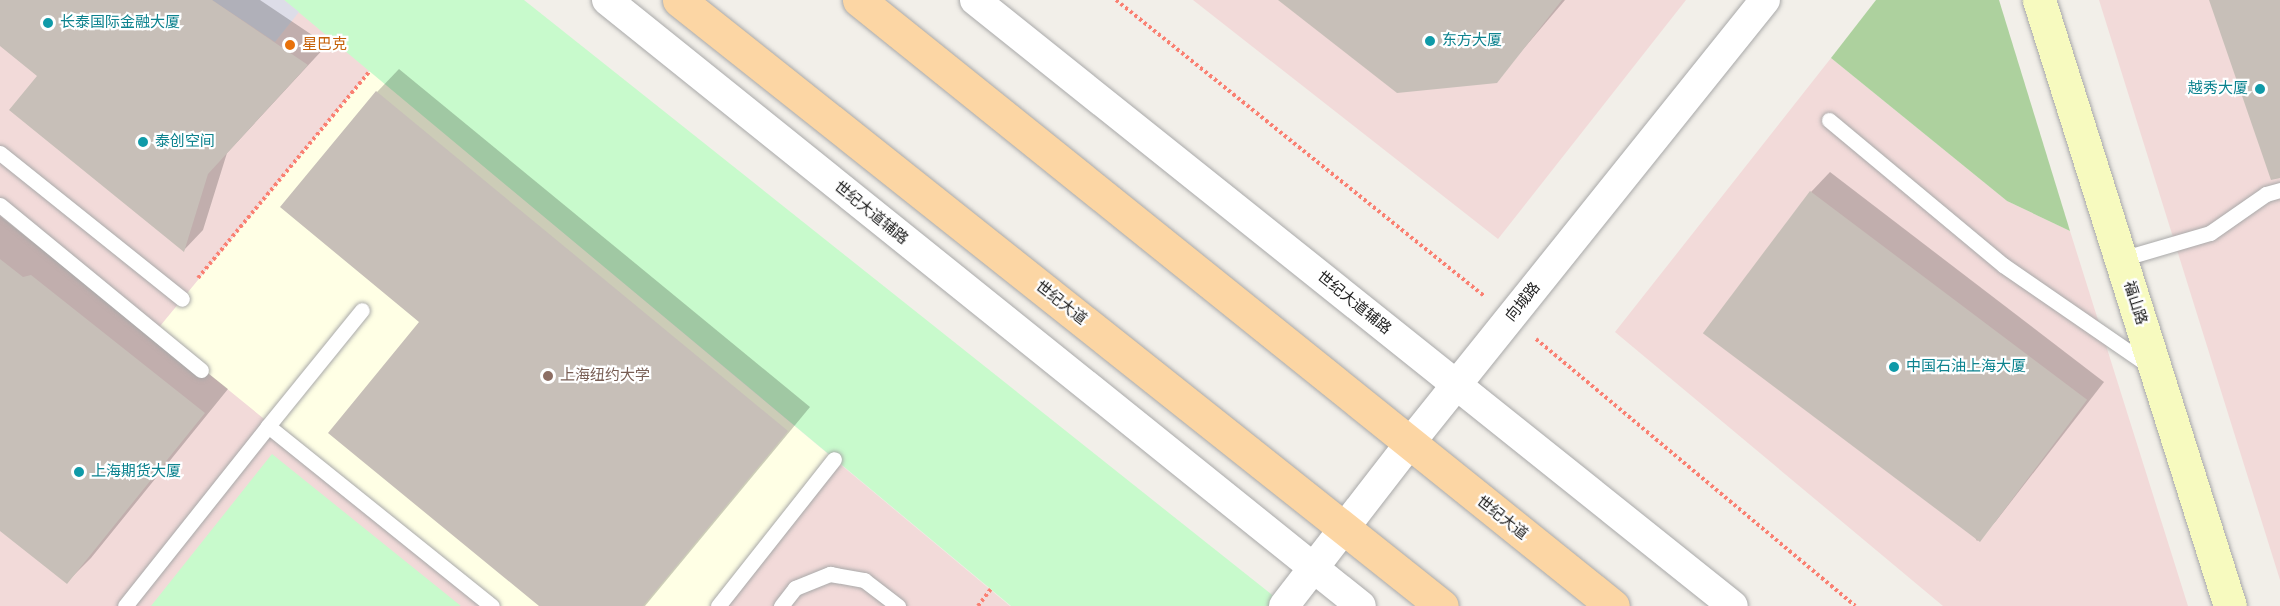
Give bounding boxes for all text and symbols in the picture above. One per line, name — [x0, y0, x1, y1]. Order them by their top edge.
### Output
place label: 长泰国际金融大厦 — [60, 14, 180, 32]
marker: 长泰国际金融大厦 — [41, 16, 55, 30]
place label: 东方大厦 — [1442, 32, 1502, 50]
marker: 东方大厦 — [1423, 34, 1437, 48]
place label: 星巴克 — [302, 36, 347, 54]
marker: 星巴克 — [283, 38, 297, 52]
place label: 越秀大厦 — [2188, 80, 2248, 98]
marker: 越秀大厦 — [2253, 82, 2267, 96]
place label: 泰创空间 — [155, 133, 215, 151]
marker: 泰创空间 — [136, 135, 150, 149]
street label: 世纪大道辅路 — [830, 178, 912, 248]
street label: 世纪大道辅路 — [1313, 268, 1395, 338]
street label: 世纪大道 — [1032, 277, 1090, 329]
street label: 向城路 — [1502, 279, 1544, 325]
street label: 福山路 — [2119, 279, 2151, 327]
place label: 中国石油上海大厦 — [1906, 358, 2026, 376]
marker: 中国石油上海大厦 — [1887, 360, 1901, 374]
place label: 上海纽约大学 — [560, 367, 650, 385]
marker: 上海纽约大学 — [541, 369, 555, 383]
place label: 上海期货大厦 — [91, 463, 181, 481]
marker: 上海期货大厦 — [72, 465, 86, 479]
street label: 世纪大道 — [1473, 492, 1531, 544]

